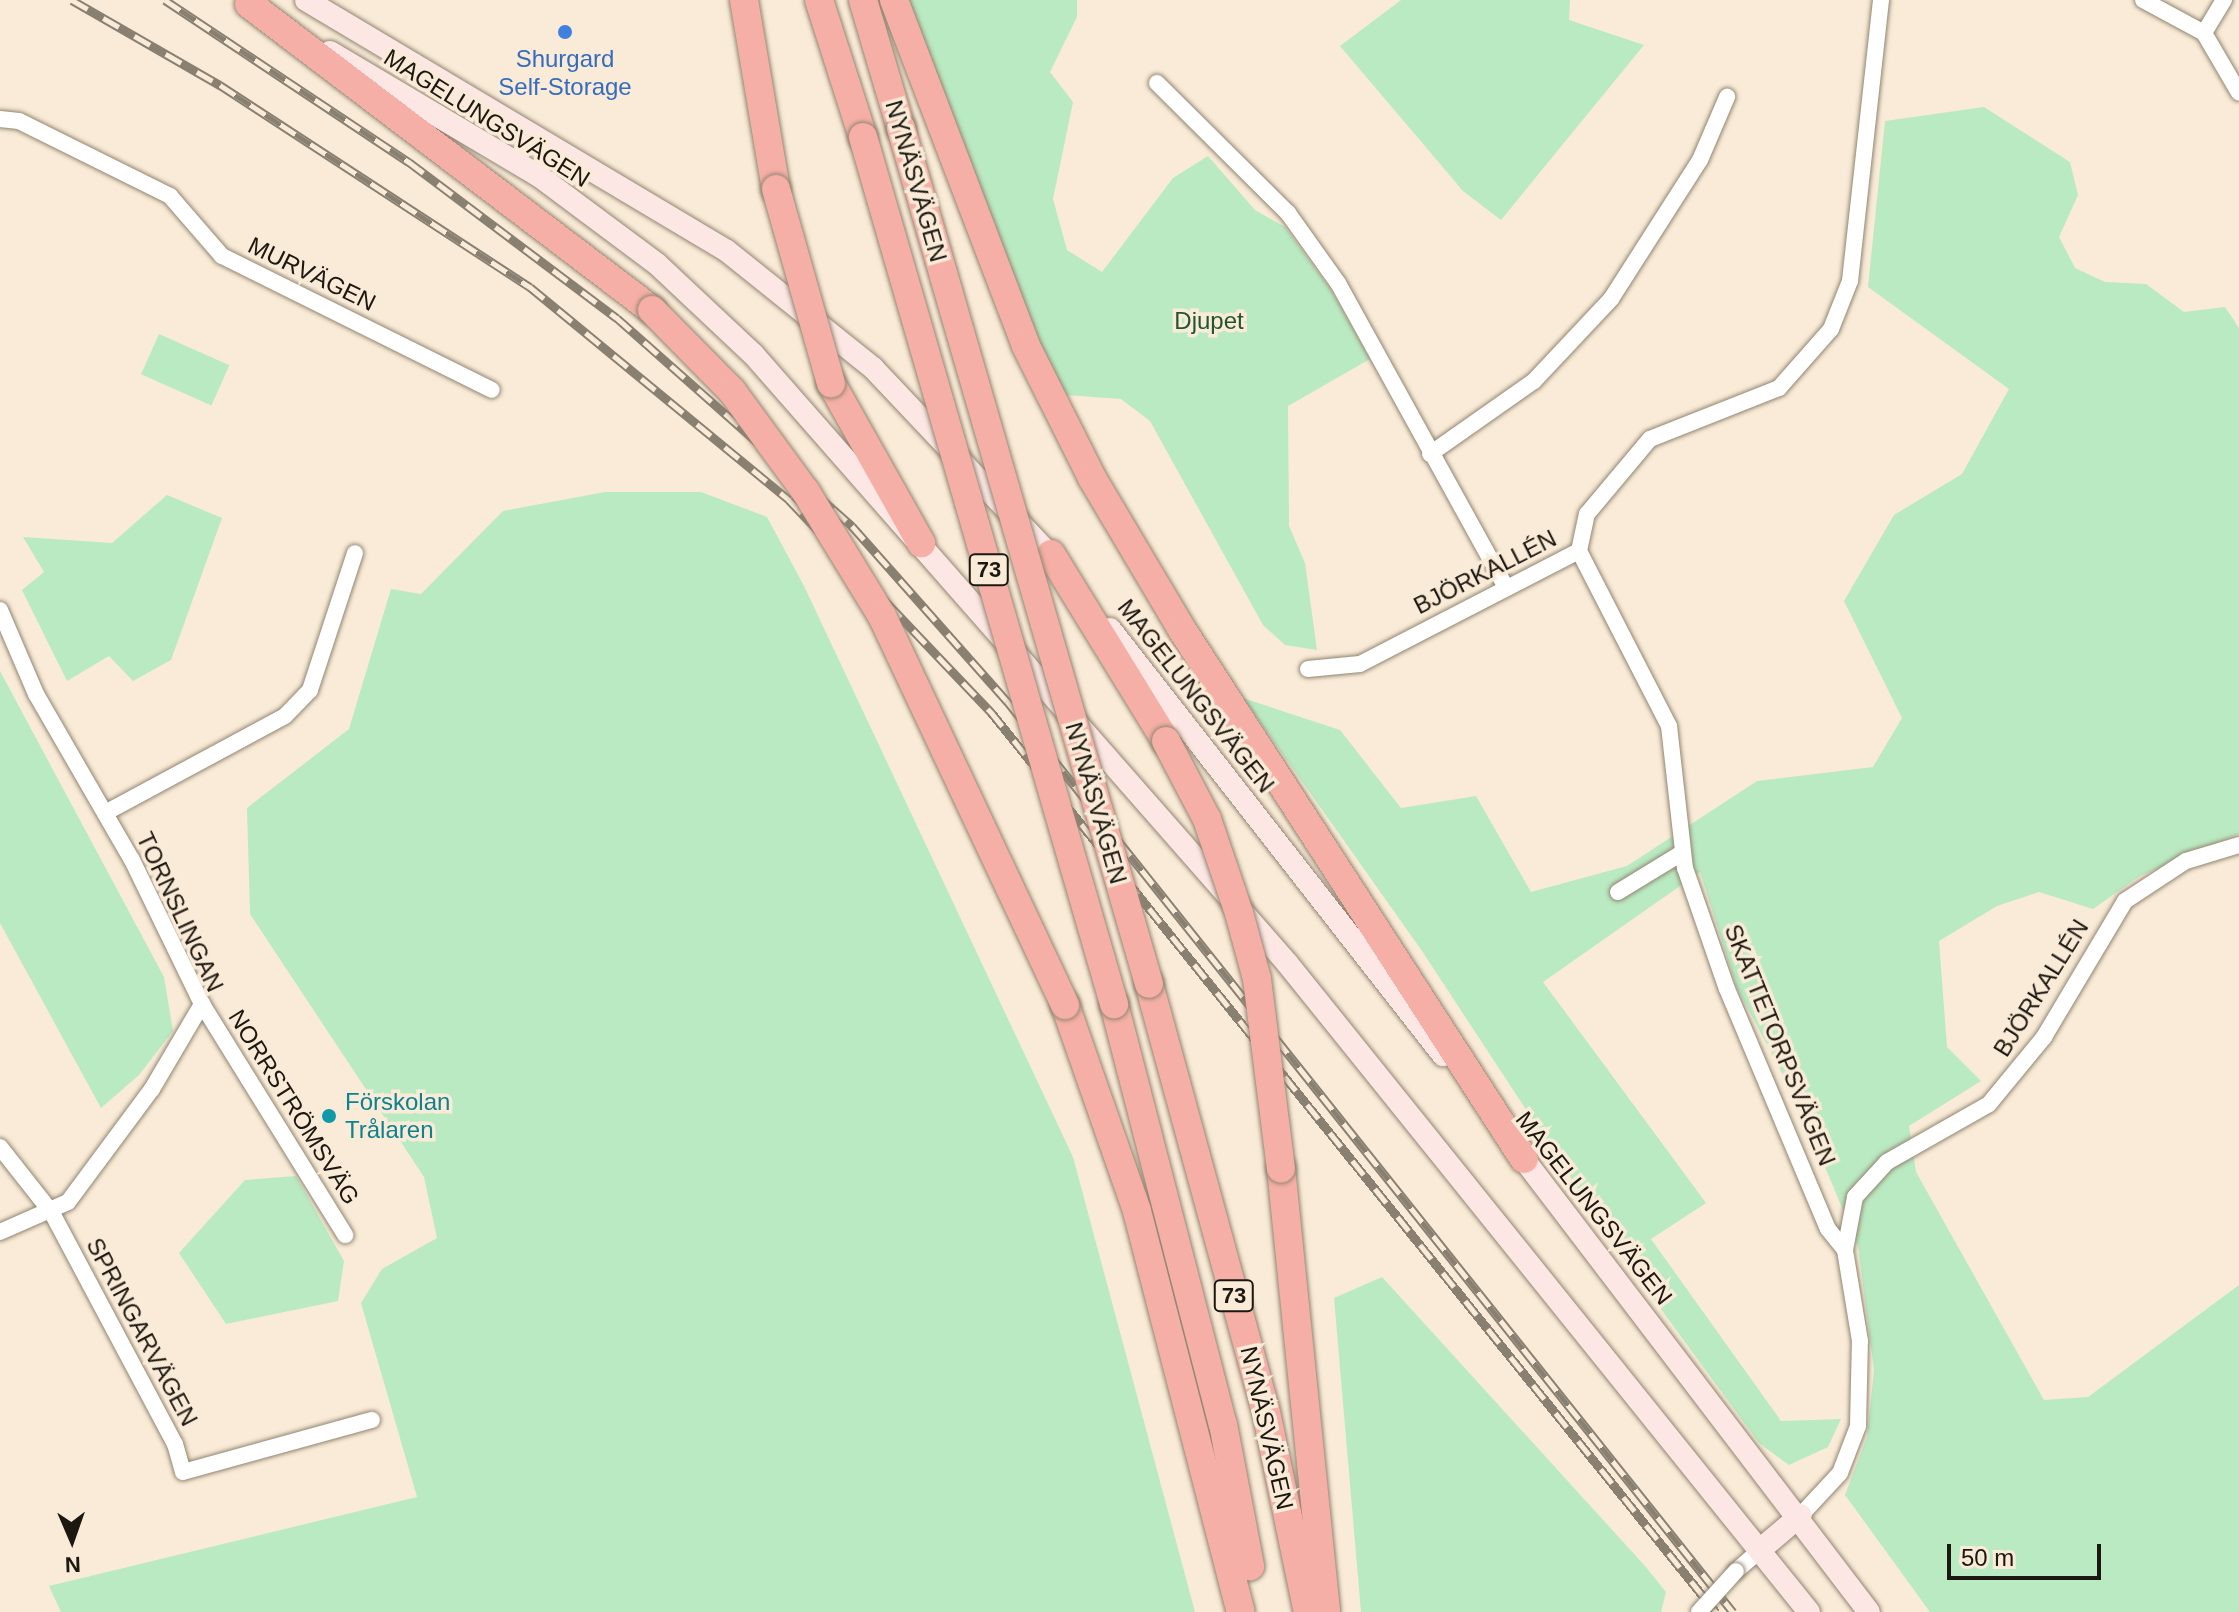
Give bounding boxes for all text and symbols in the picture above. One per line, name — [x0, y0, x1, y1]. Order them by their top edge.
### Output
marker: Shurgard Self-Storage — [556, 23, 574, 41]
street label: MAGELUNGSVÄGEN — [379, 43, 595, 193]
place label: Shurgard Self-Storage — [498, 45, 632, 101]
street label: NYNÄSVÄGEN — [879, 97, 953, 265]
street label: MURVÄGEN — [244, 231, 380, 317]
park label: Djupet — [1174, 307, 1244, 335]
street label: BJÖRKALLÉN — [1409, 524, 1561, 620]
road number: 73 — [967, 552, 1011, 588]
street label: MAGELUNGSVÄGEN — [1112, 594, 1280, 798]
street label: NYNÄSVÄGEN — [1059, 719, 1133, 887]
street label: TORNSLINGAN — [130, 828, 230, 996]
street label: BJÖRKALLÉN — [1987, 914, 2095, 1062]
street label: SKATTETORPSVÄGEN — [1718, 920, 1842, 1170]
street label: NORRSTRÖMSVÄG — [222, 1004, 366, 1210]
place label: Förskolan Trålaren — [345, 1088, 450, 1144]
street label: MAGELUNGSVÄGEN — [1510, 1106, 1678, 1310]
marker: Förskolan Trålaren — [320, 1107, 338, 1125]
street label: SPRINGARVÄGEN — [80, 1233, 204, 1431]
road number: 73 — [1212, 1278, 1256, 1314]
street label: NYNÄSVÄGEN — [1234, 1344, 1300, 1512]
north arrow — [32, 1500, 112, 1580]
scale bar — [1951, 1528, 2105, 1578]
text: 50 m — [1961, 1544, 2014, 1571]
text: N — [64, 1552, 81, 1577]

